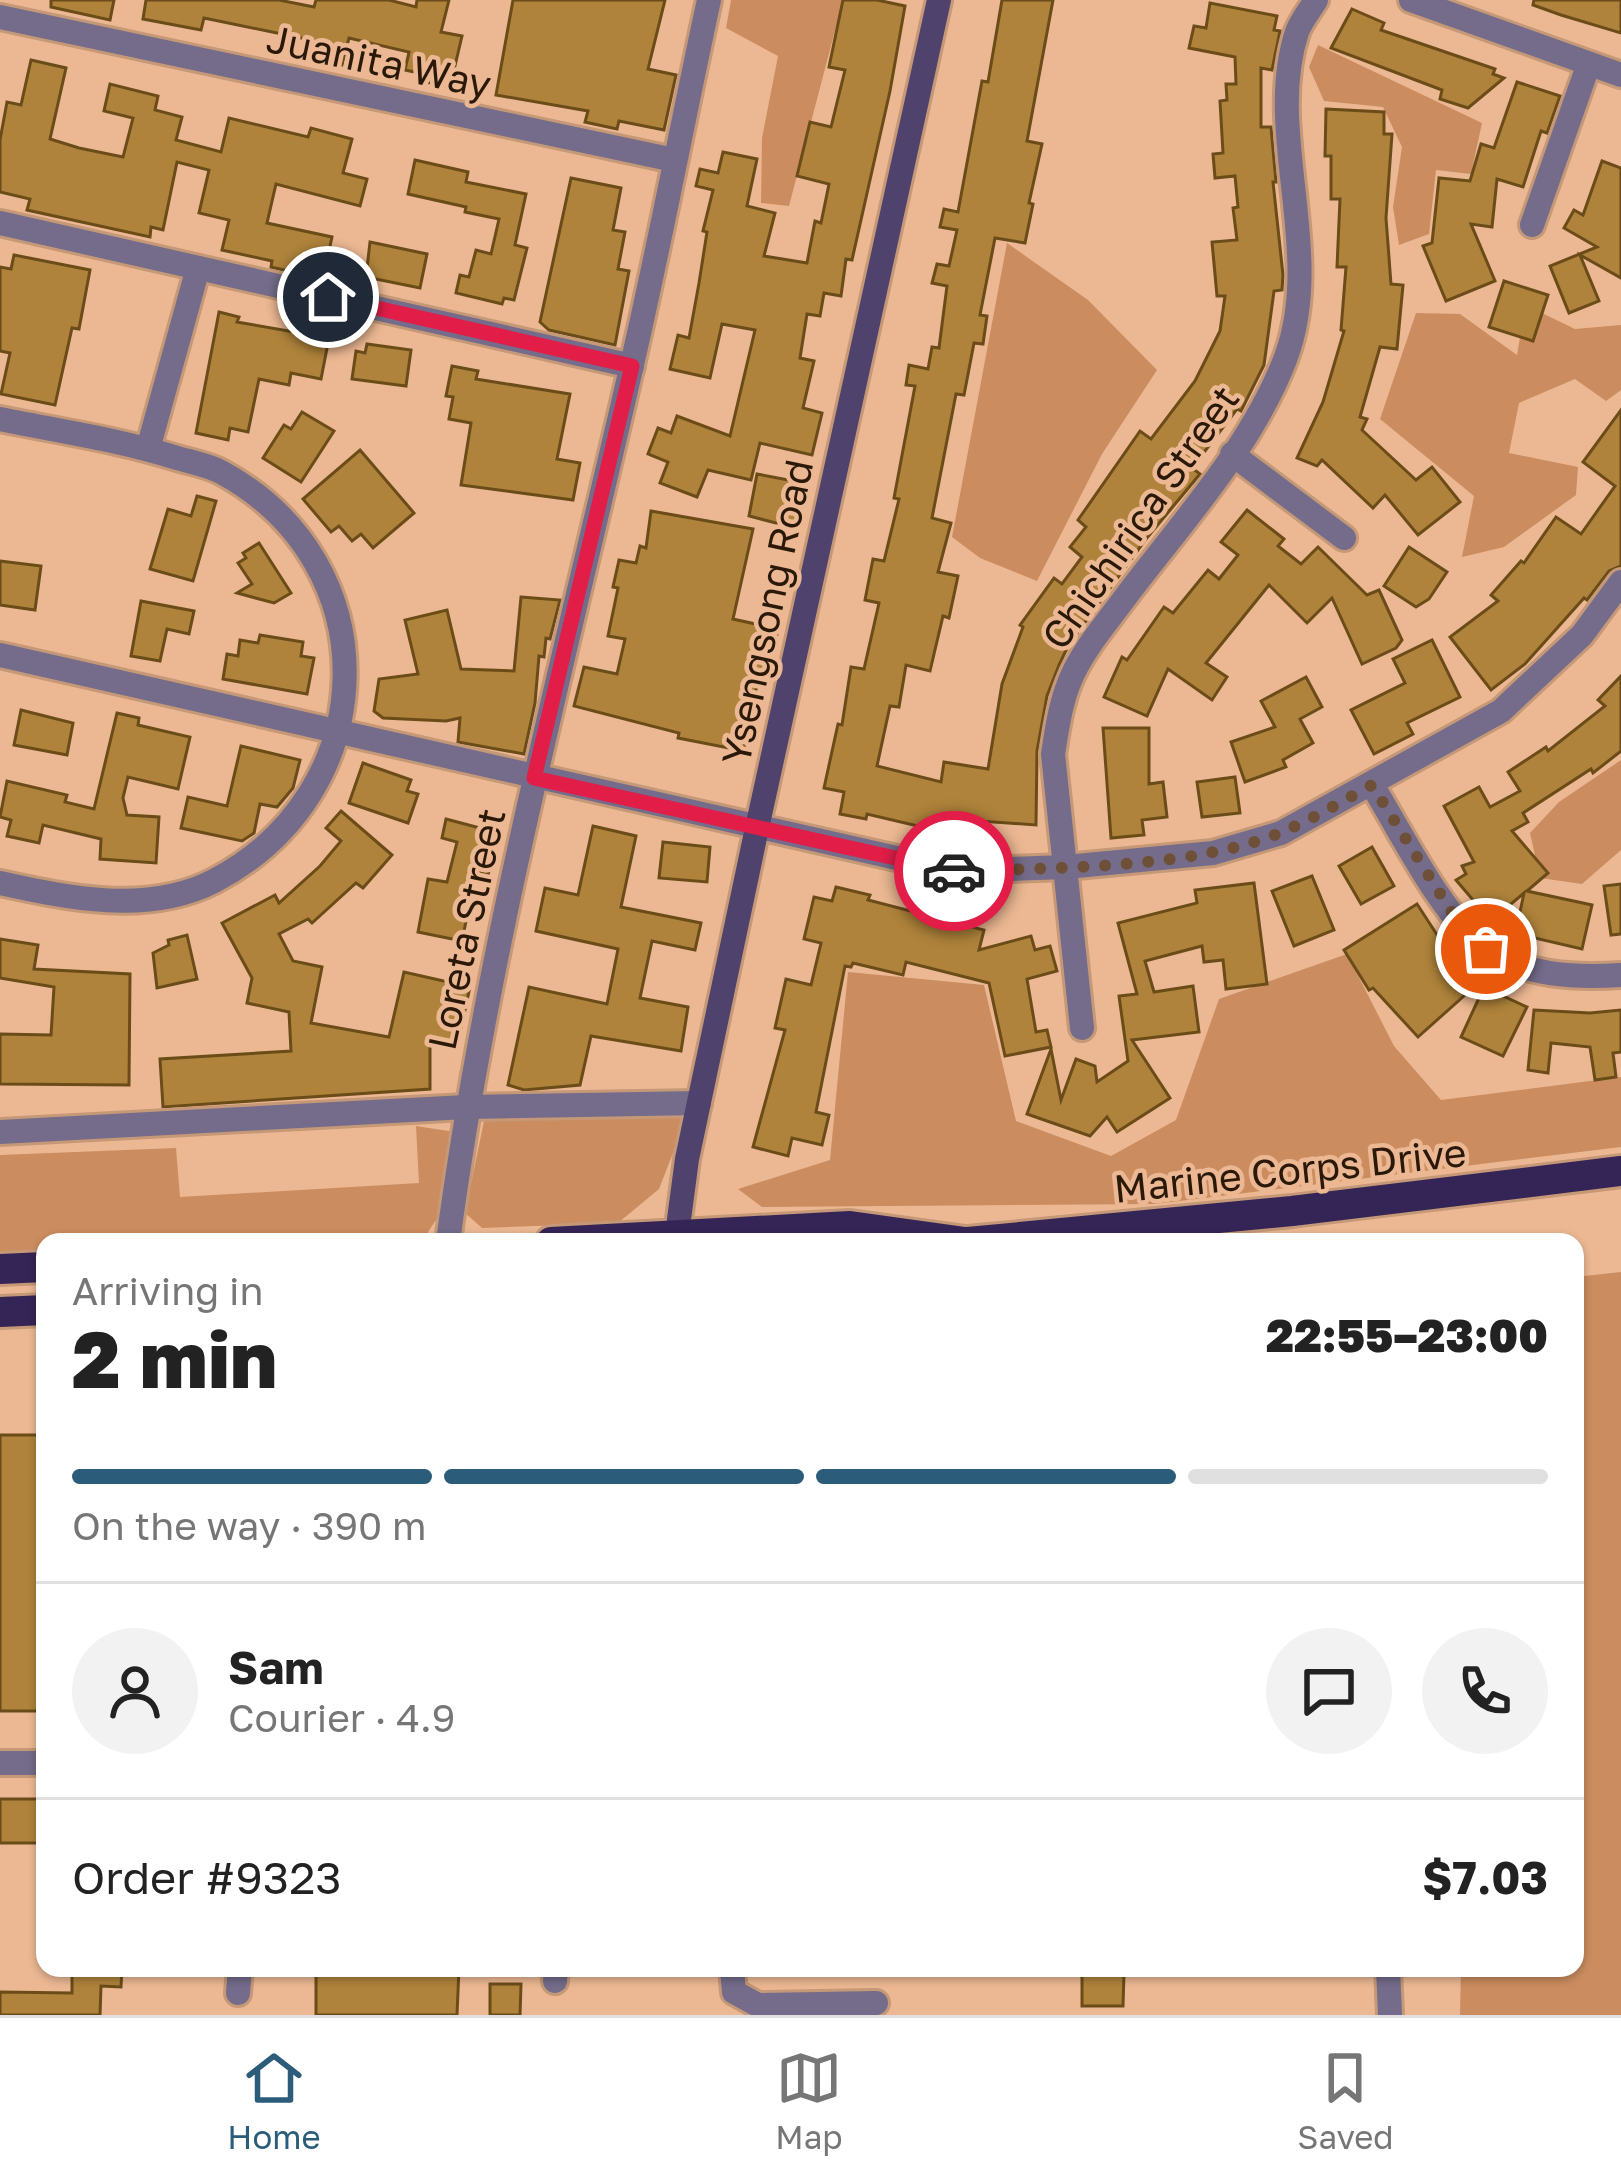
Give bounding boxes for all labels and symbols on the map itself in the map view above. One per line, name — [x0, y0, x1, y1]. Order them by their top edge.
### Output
street label: Juanita Way — [263, 14, 496, 108]
pin — [277, 246, 379, 348]
street label: Chichirica Street — [1032, 376, 1248, 658]
street label: Ysengsong Road — [712, 455, 822, 769]
street label: Loreta Street — [417, 804, 515, 1054]
courier — [894, 811, 1014, 931]
pin — [1435, 898, 1537, 1000]
street label: Marine Corps Drive — [1112, 1128, 1468, 1212]

